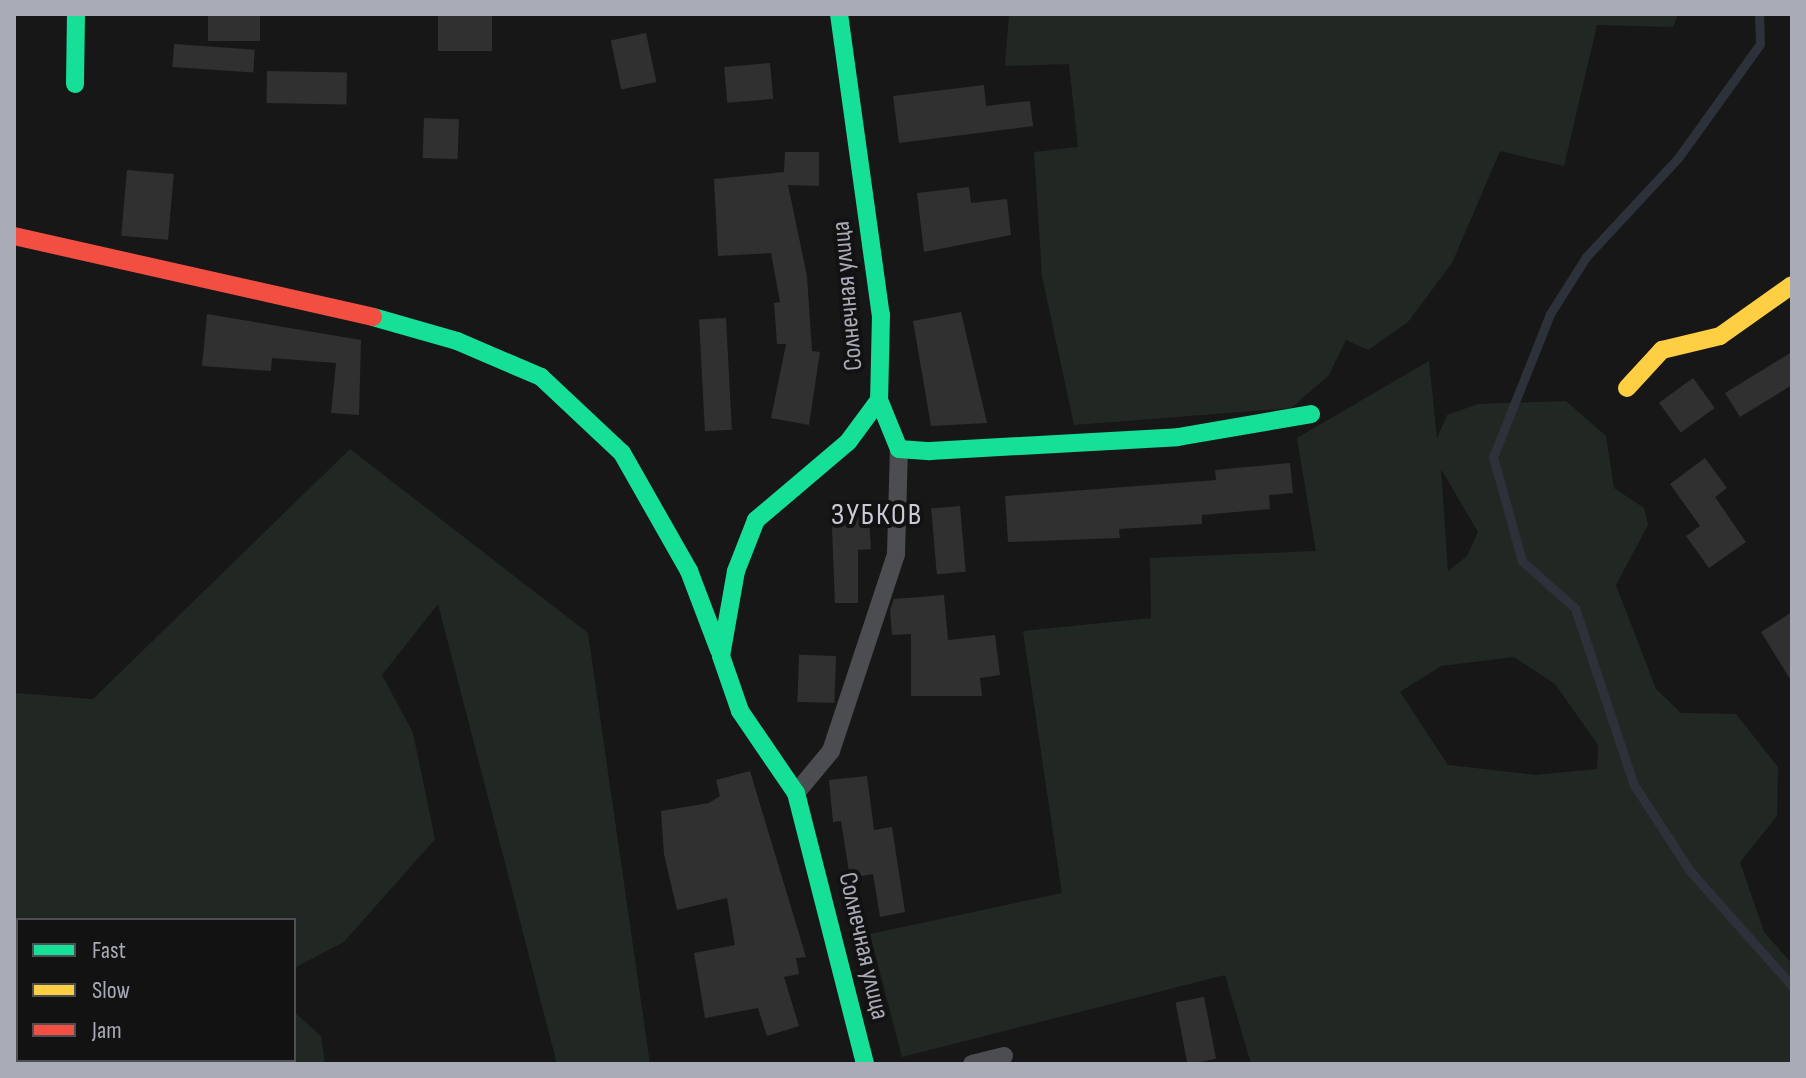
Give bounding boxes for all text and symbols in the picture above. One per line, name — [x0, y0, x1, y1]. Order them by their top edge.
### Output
street label: Солнечная улица — [826, 220, 870, 372]
district label: ЗУБКОВ — [831, 497, 923, 533]
street label: Солнечная улица — [831, 869, 895, 1023]
legend — [16, 918, 296, 1062]
text: Fast — [92, 936, 126, 965]
text: Slow — [92, 976, 130, 1005]
text: Jam — [92, 1016, 122, 1045]

